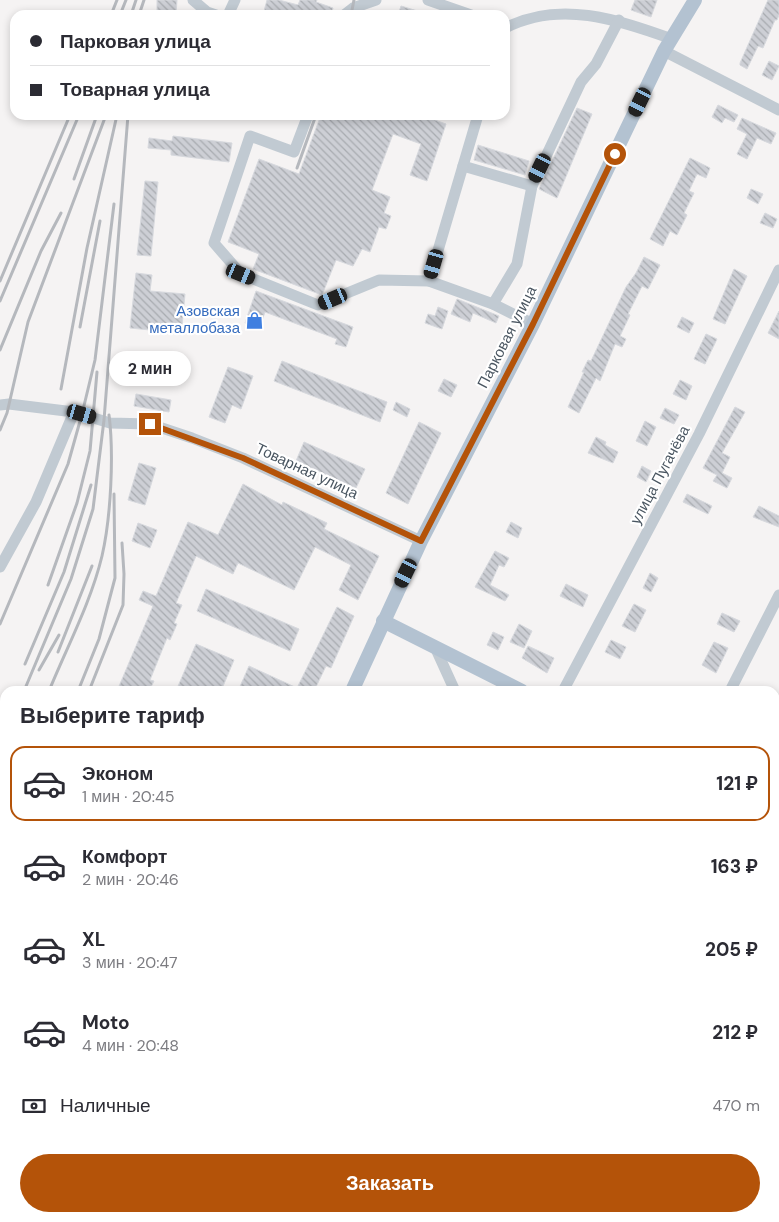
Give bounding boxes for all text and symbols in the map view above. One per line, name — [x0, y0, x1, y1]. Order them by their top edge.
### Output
text: Парковая улица — [60, 29, 211, 54]
text: Товарная улица — [60, 77, 210, 102]
car — [626, 85, 653, 119]
route start — [604, 143, 626, 165]
car — [526, 151, 553, 185]
car — [422, 248, 445, 280]
car — [224, 261, 257, 287]
street label: Парковая улица — [473, 282, 542, 391]
car — [316, 286, 349, 312]
place label: Азовская металлобаза — [149, 301, 241, 338]
shop icon: Азовская металлобаза — [244, 310, 264, 330]
callout: 2 мин — [109, 352, 191, 386]
text: 2 мин — [128, 358, 172, 379]
car — [65, 403, 98, 425]
route end — [139, 413, 161, 435]
street label: улица Пугачёва — [626, 422, 695, 528]
street label: Товарная улица — [253, 439, 362, 504]
car — [392, 556, 419, 590]
text: Выберите тариф — [20, 701, 205, 730]
icon: car — [22, 761, 67, 806]
text: Эконом — [82, 761, 153, 786]
text: 121 ₽ — [716, 771, 758, 796]
text: 1 мин · 20:45 — [82, 786, 174, 807]
icon: car — [22, 844, 67, 889]
text: Комфорт — [82, 844, 167, 869]
text: 163 ₽ — [711, 854, 758, 879]
text: 2 мин · 20:46 — [82, 869, 179, 890]
icon: car — [22, 927, 67, 972]
text: XL — [82, 927, 105, 952]
text: 205 ₽ — [705, 937, 758, 962]
text: 3 мин · 20:47 — [82, 952, 178, 973]
icon: car — [22, 1010, 67, 1055]
text: Moto — [82, 1010, 130, 1035]
text: 212 ₽ — [712, 1020, 758, 1045]
text: 4 мин · 20:48 — [82, 1035, 179, 1056]
icon: cash — [20, 1092, 48, 1120]
text: Наличные — [60, 1093, 151, 1118]
text: 470 m — [713, 1095, 760, 1116]
button: Заказать — [20, 1154, 760, 1212]

